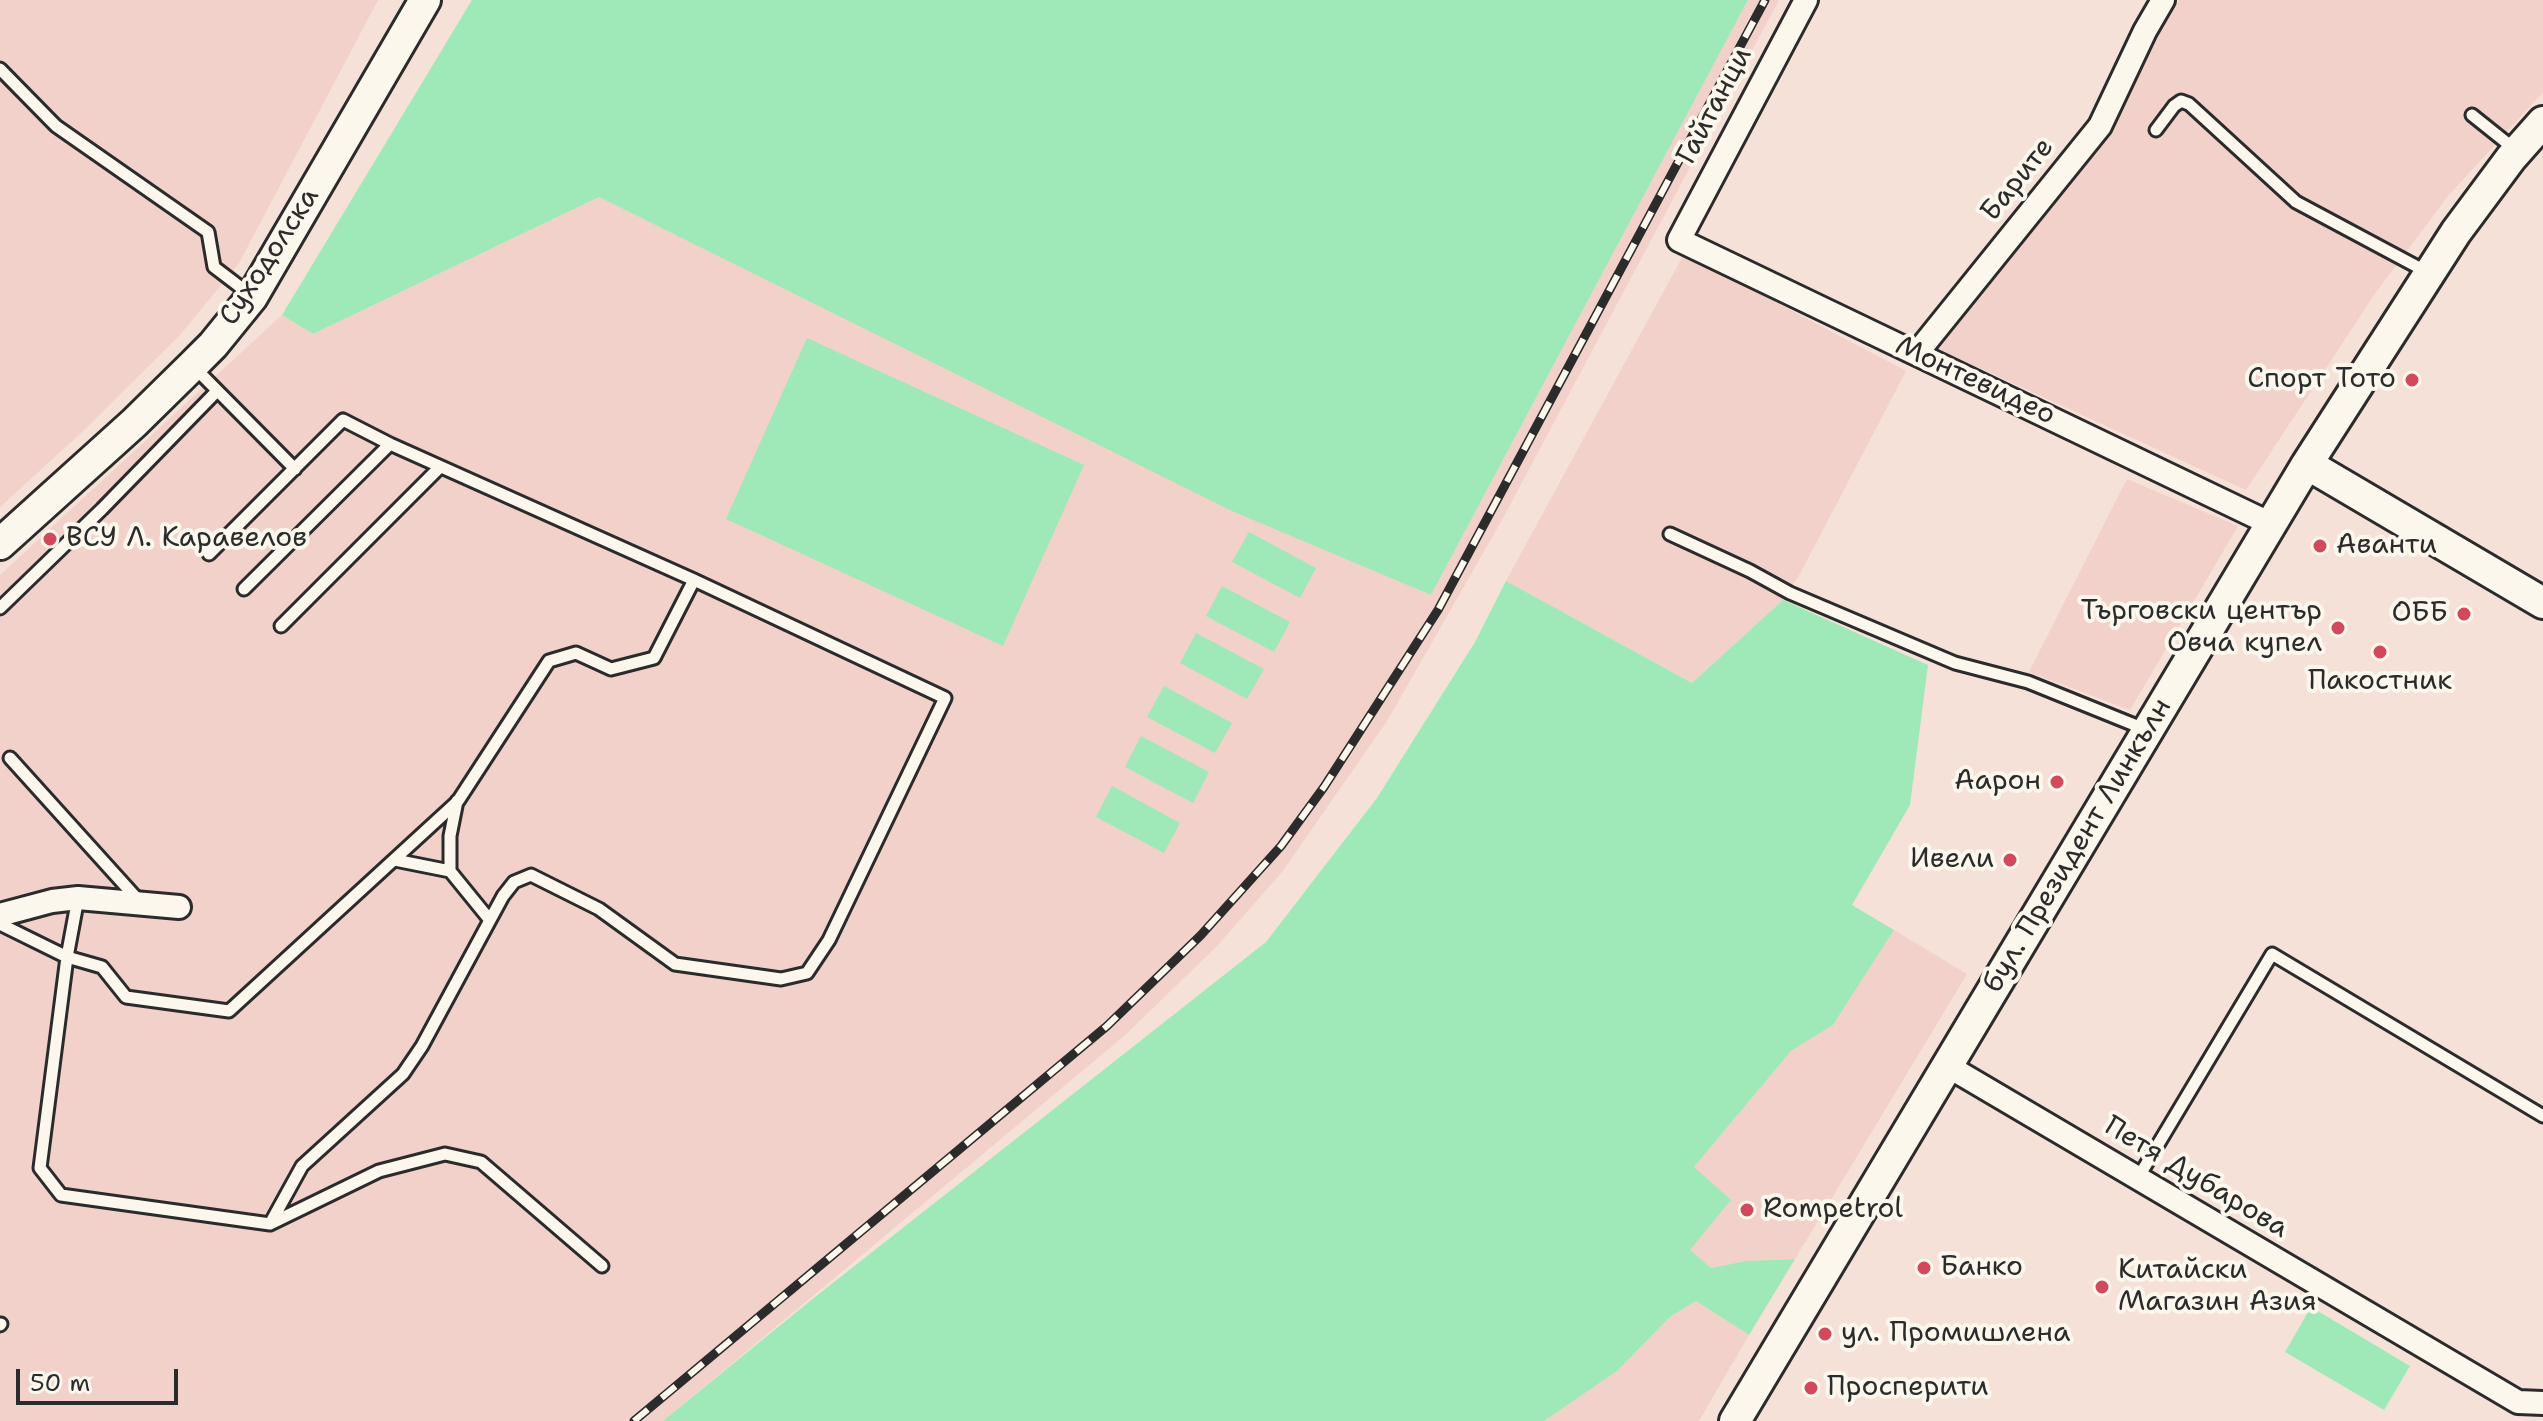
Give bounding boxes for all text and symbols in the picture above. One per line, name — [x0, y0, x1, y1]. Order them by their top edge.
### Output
street label: Гайтанци — [1670, 42, 1760, 170]
street label: Барите — [1974, 132, 2062, 228]
street label: Суходолска — [213, 182, 327, 332]
street label: Монтевидео — [1890, 329, 2060, 433]
place label: Спорт Тото — [2247, 363, 2396, 397]
marker: Спорт Тото — [2403, 371, 2421, 389]
place label: ВСУ Л. Каравелов — [66, 522, 307, 556]
place label: Аванти — [2336, 529, 2437, 563]
marker: ВСУ Л. Каравелов — [41, 530, 59, 548]
marker: Аванти — [2311, 537, 2329, 555]
place label: Търговски център Овча купел — [2081, 595, 2322, 661]
place label: ОББ — [2392, 597, 2448, 631]
marker: ОББ — [2455, 605, 2473, 623]
marker: Търговски център Овча купел — [2329, 619, 2347, 637]
marker: Пакостник — [2371, 643, 2389, 661]
place label: Пакостник — [2308, 665, 2452, 699]
street label: бул. Президент Линкълн — [1977, 693, 2179, 999]
place label: Аарон — [1954, 765, 2041, 799]
marker: Аарон — [2048, 773, 2066, 791]
place label: Ивели — [1910, 843, 1994, 877]
marker: Ивели — [2001, 851, 2019, 869]
street label: Петя Дубарова — [2098, 1110, 2294, 1246]
place label: Rompetrol — [1763, 1193, 1903, 1227]
marker: Rompetrol — [1738, 1201, 1756, 1219]
place label: Банко — [1940, 1251, 2023, 1285]
place label: Китайски Магазин Азия — [2118, 1254, 2317, 1320]
marker: Банко — [1915, 1259, 1933, 1277]
marker: Китайски Магазин Азия — [2093, 1278, 2111, 1296]
place label: ул. Промишлена — [1841, 1317, 2070, 1351]
marker: ул. Промишлена — [1816, 1325, 1834, 1343]
scale bar — [20, 1353, 182, 1403]
text: 50 m — [30, 1367, 90, 1399]
place label: Просперити — [1827, 1371, 1989, 1405]
marker: Просперити — [1802, 1379, 1820, 1397]

